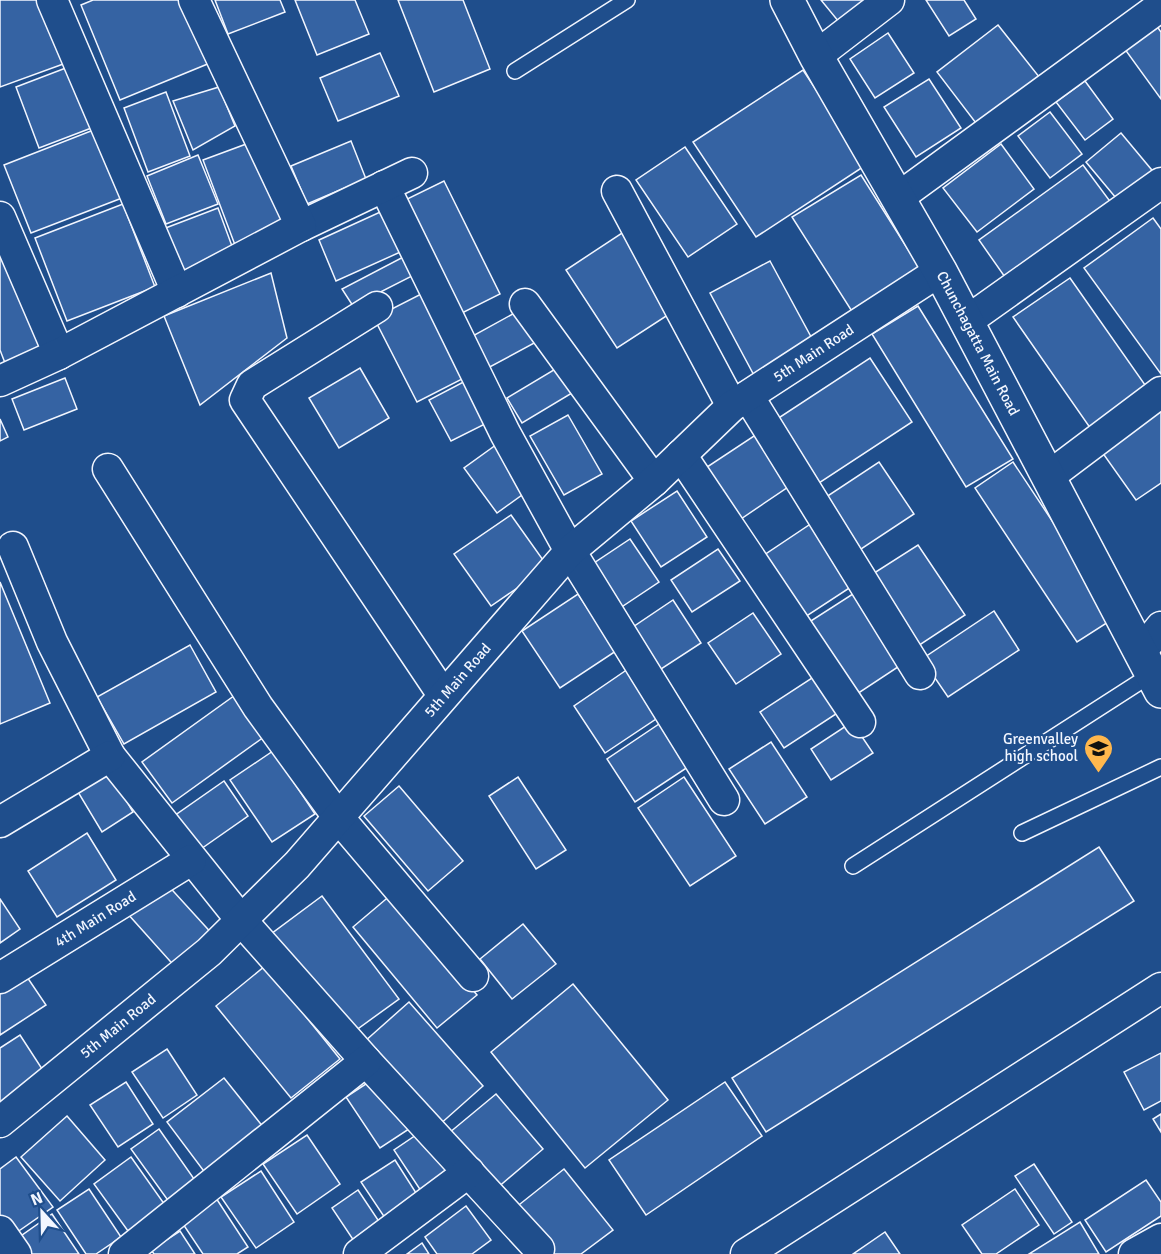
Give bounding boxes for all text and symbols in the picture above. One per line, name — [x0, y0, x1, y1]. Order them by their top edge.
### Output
street label: Chunchagatta Main Road — [933, 268, 1023, 419]
street label: 5th Main Road — [770, 320, 857, 386]
street label: 5th Main Road — [421, 639, 495, 721]
place label: Greenvalley high school — [1003, 730, 1078, 765]
school or university icon: Greenvalley high school — [1083, 732, 1115, 774]
street label: 4th Main Road — [51, 887, 139, 951]
street label: 5th Main Road — [76, 990, 159, 1062]
north arrow — [12, 1182, 72, 1242]
text: N — [28, 1188, 46, 1210]

